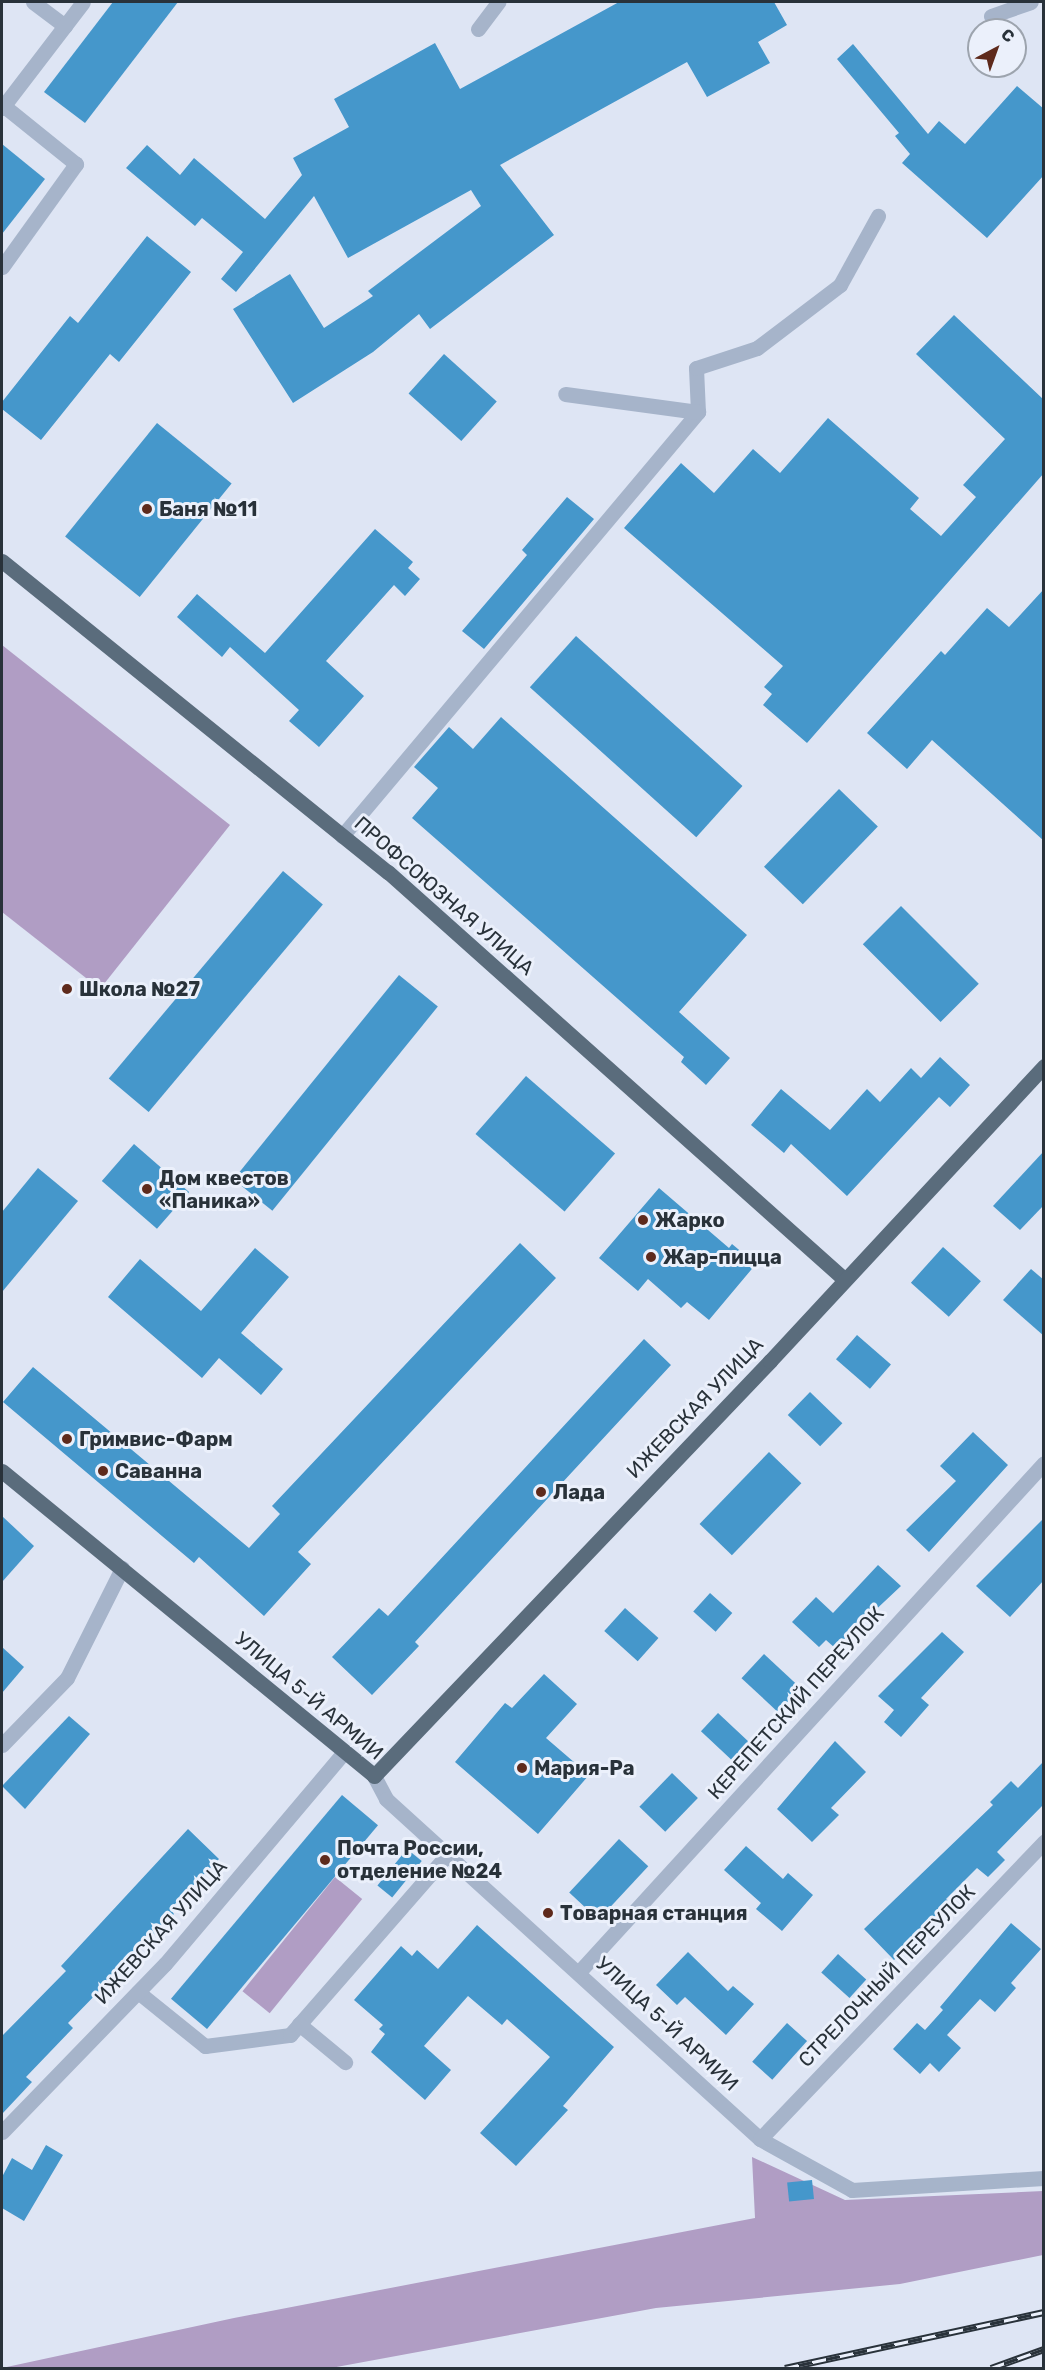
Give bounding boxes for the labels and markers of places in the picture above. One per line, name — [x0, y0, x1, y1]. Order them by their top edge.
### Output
place label: Баня №11 — [159, 497, 257, 521]
marker: Баня №11 — [140, 502, 154, 516]
place label: Школа №27 — [79, 977, 200, 1001]
marker: Школа №27 — [60, 982, 74, 996]
place label: Дом квестов «Паника» — [159, 1166, 289, 1213]
marker: Дом квестов «Паника» — [140, 1182, 154, 1196]
place label: Жарко — [655, 1208, 725, 1232]
marker: Жарко — [636, 1213, 650, 1227]
place label: Жар-пицца — [663, 1245, 782, 1269]
marker: Жар-пицца — [644, 1250, 658, 1264]
place label: Гримвис-Фарм — [79, 1427, 233, 1451]
marker: Гримвис-Фарм — [60, 1432, 74, 1446]
place label: Саванна — [115, 1459, 202, 1483]
marker: Саванна — [96, 1464, 110, 1478]
place label: Лада — [553, 1480, 605, 1504]
marker: Лада — [534, 1485, 548, 1499]
place label: Мария-Ра — [534, 1756, 635, 1780]
marker: Мария-Ра — [515, 1761, 529, 1775]
place label: Почта России, отделение №24 — [337, 1836, 502, 1883]
marker: Почта России, отделение №24 — [318, 1853, 332, 1867]
place label: Товарная cтанция — [560, 1901, 748, 1925]
marker: Товарная cтанция — [541, 1906, 555, 1920]

